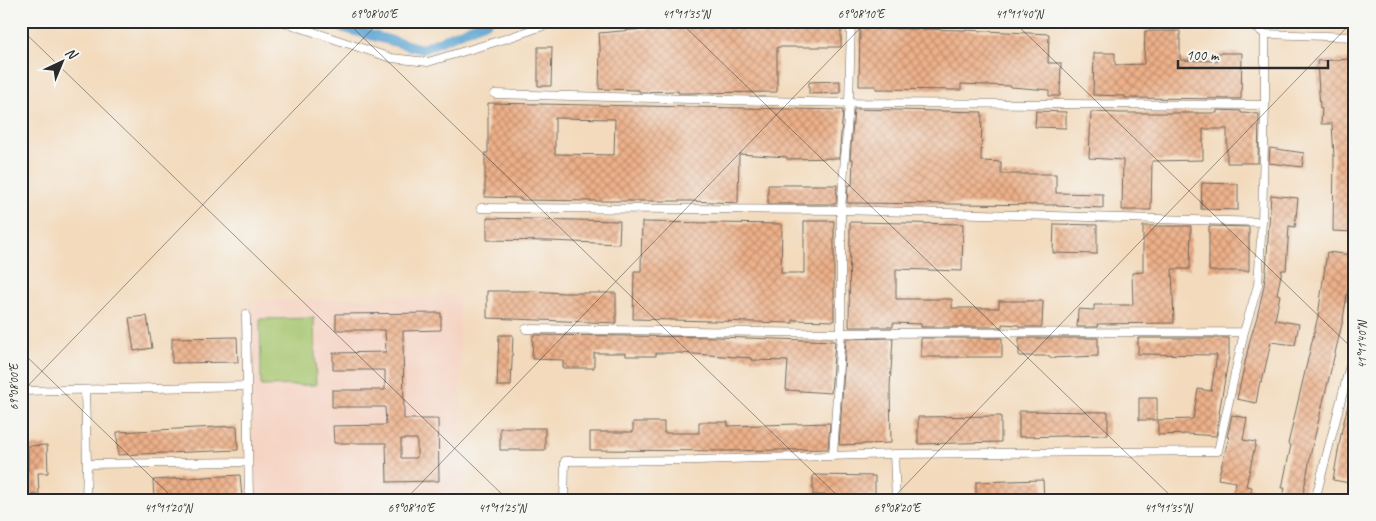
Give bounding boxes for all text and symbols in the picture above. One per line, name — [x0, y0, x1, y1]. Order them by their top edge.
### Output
text: 69°08'00"E — [351, 6, 399, 22]
text: 41°11'35"N — [662, 6, 711, 22]
text: 69°08'10"E — [838, 6, 886, 22]
text: 41°11'40"N — [995, 6, 1044, 22]
north arrow — [38, 38, 88, 88]
scale bar — [1178, 38, 1328, 70]
text: N — [62, 44, 81, 64]
text: 100 m — [1186, 46, 1220, 65]
text: 41°11'40"N — [1354, 320, 1370, 369]
text: 69°08'00"E — [6, 362, 22, 410]
text: 41°11'20"N — [144, 500, 193, 516]
text: 69°08'10"E — [388, 500, 436, 516]
text: 41°11'25"N — [478, 500, 527, 516]
text: 69°08'20"E — [874, 500, 922, 516]
text: 41°11'35"N — [1144, 500, 1193, 516]

